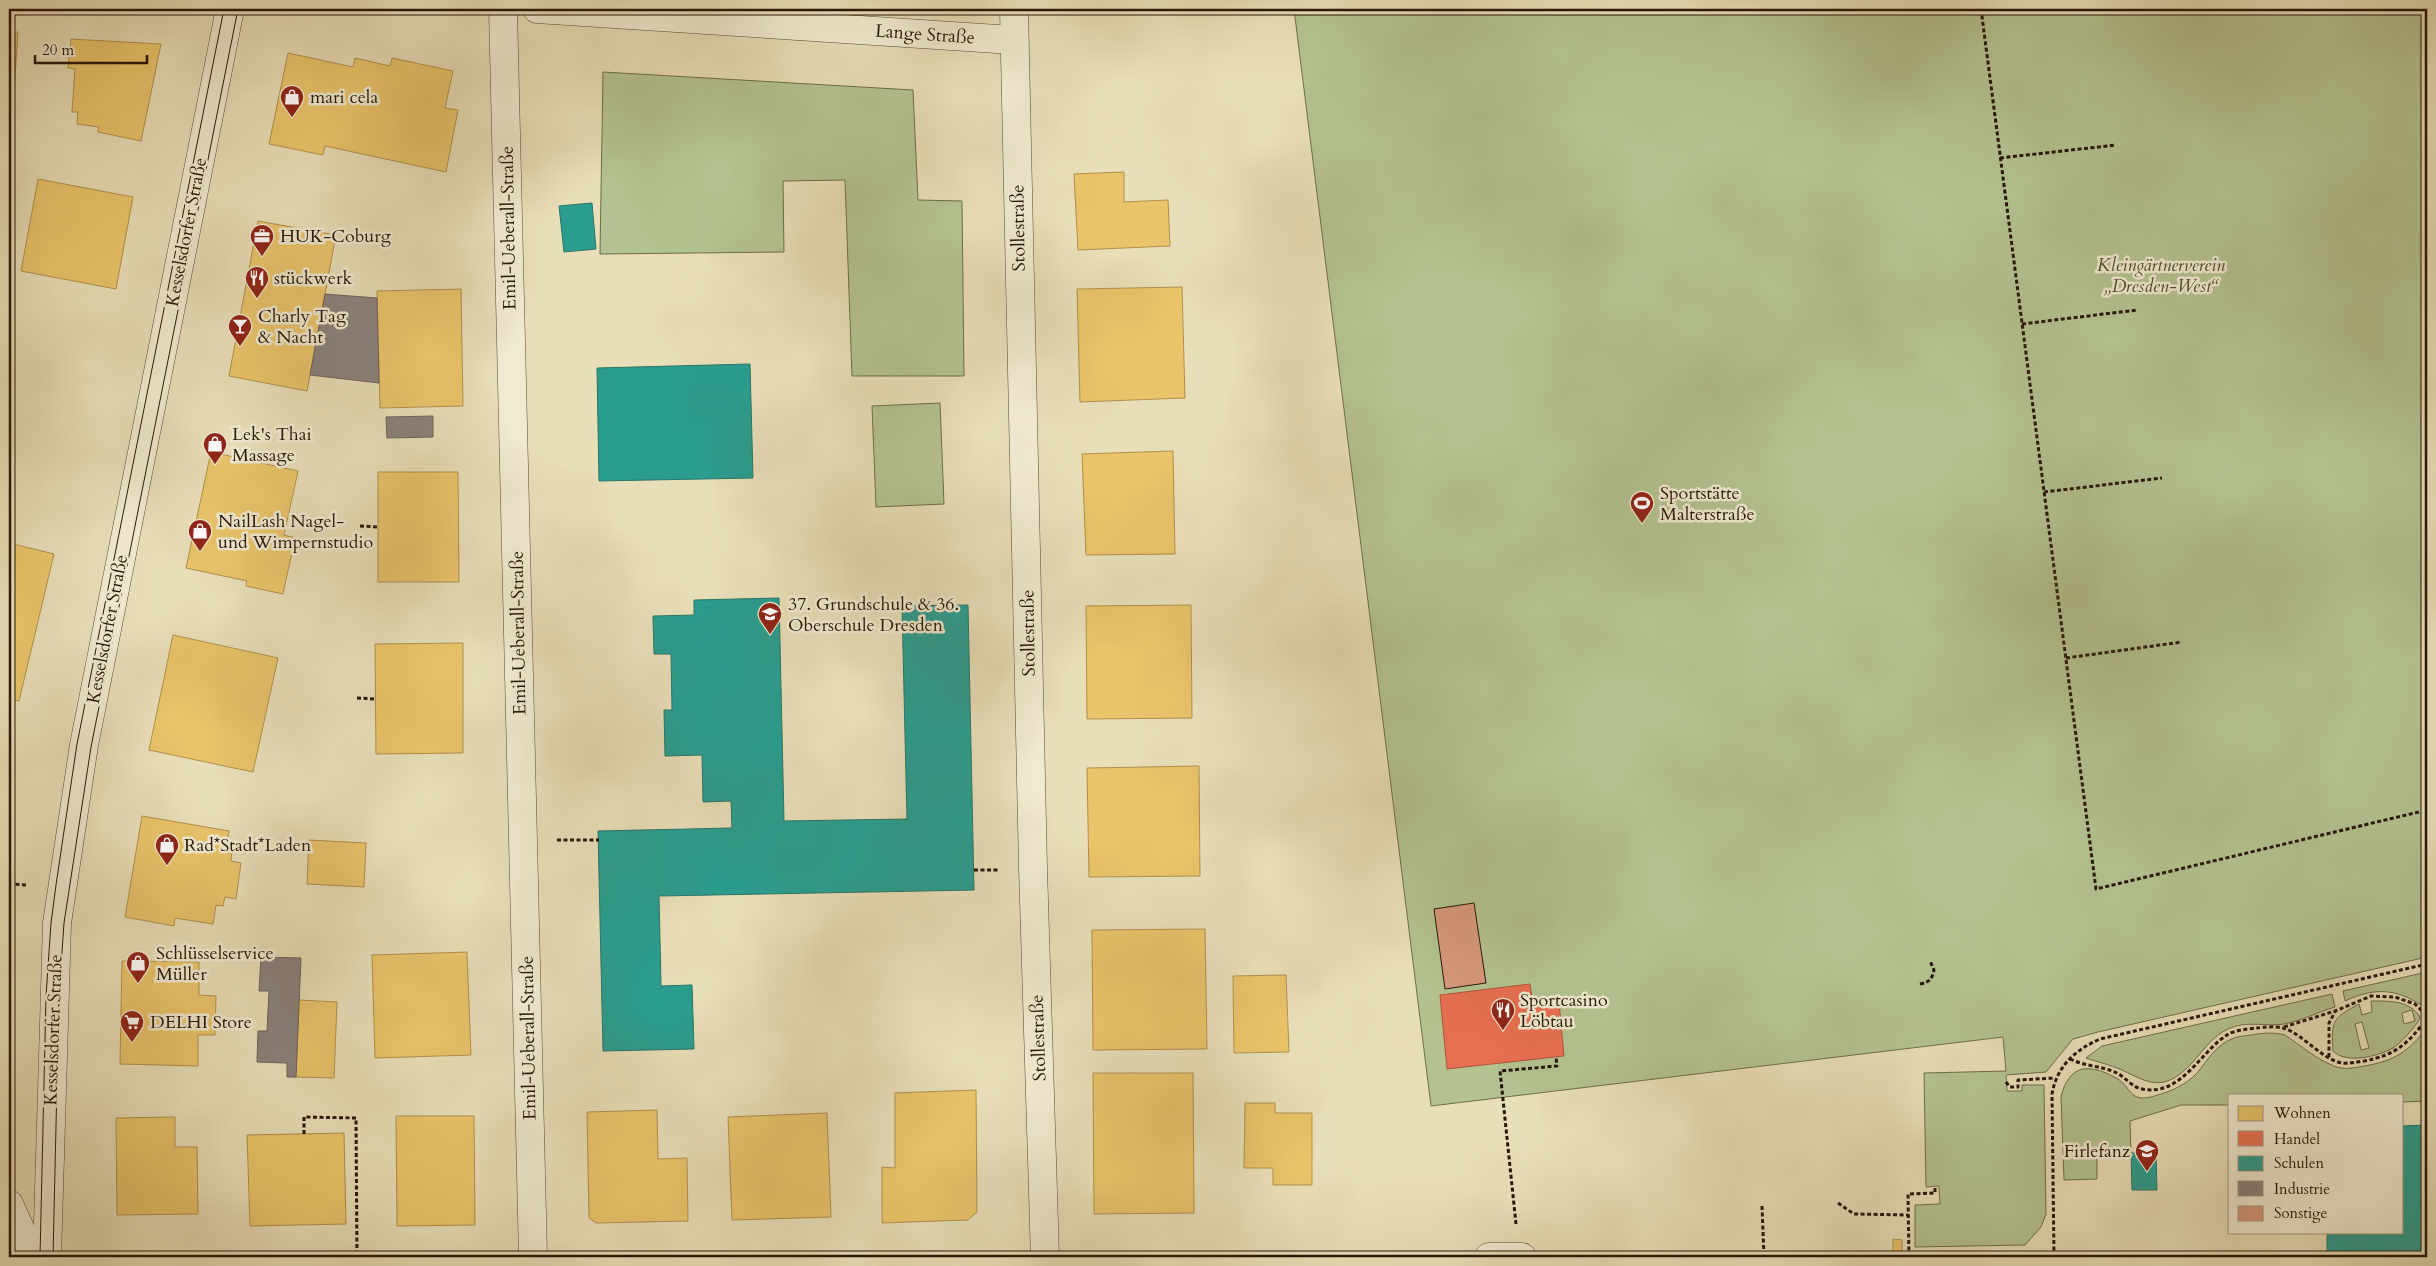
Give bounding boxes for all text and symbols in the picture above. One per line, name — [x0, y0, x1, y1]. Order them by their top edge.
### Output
street label: Lange Straße — [874, 19, 976, 50]
scale bar — [35, 32, 148, 64]
text: 20 m — [42, 40, 74, 60]
shop icon: mari cela — [279, 84, 305, 118]
place label: mari cela — [310, 85, 378, 110]
street label: Emil-Ueberall-Straße — [495, 146, 522, 310]
street label: Kesselsdorfer Straße — [160, 155, 213, 309]
street label: Stollestraße — [1005, 184, 1032, 272]
office icon: HUK-Coburg — [249, 223, 275, 257]
place label: HUK-Coburg — [280, 224, 392, 249]
park label: Kleingärtnerverein „Dresden-West“ — [2097, 253, 2225, 299]
restaurant icon: stückwerk — [244, 265, 270, 299]
place label: stückwerk — [274, 266, 353, 291]
place label: Charly Tag & Nacht — [258, 304, 347, 350]
bar icon: Charly Tag & Nacht — [227, 313, 253, 347]
place label: Lek's Thai Massage — [232, 422, 312, 468]
shop icon: Lek's Thai Massage — [202, 431, 228, 465]
place label: Sportstätte Malterstraße — [1660, 481, 1755, 527]
sports icon: Sportstätte Malterstraße — [1629, 490, 1655, 524]
place label: NailLash Nagel- und Wimpernstudio — [218, 509, 373, 555]
shop icon: NailLash Nagel- und Wimpernstudio — [187, 518, 213, 552]
street label: Emil-Ueberall-Straße — [505, 551, 532, 715]
street label: Kesselsdorfer Straße — [81, 552, 134, 706]
street label: Stollestraße — [1015, 589, 1042, 677]
place label: 37. Grundschule & 36. Oberschule Dresden — [788, 592, 959, 638]
school or university icon: 37. Grundschule & 36. Oberschule Dresden — [757, 601, 783, 635]
shop icon: Rad*Stadt*Laden — [154, 832, 180, 866]
place label: Rad*Stadt*Laden — [184, 833, 312, 858]
place label: Schlüsselservice Müller — [156, 941, 274, 987]
shop icon: Schlüsselservice Müller — [125, 950, 151, 984]
street label: Kesselsdorfer Straße — [38, 954, 69, 1106]
street label: Emil-Ueberall-Straße — [515, 956, 542, 1120]
place label: Sportcasino Löbtau — [1520, 988, 1608, 1034]
street label: Stollestraße — [1024, 994, 1053, 1082]
restaurant icon: Sportcasino Löbtau — [1490, 997, 1516, 1031]
supermarket icon: DELHI Store — [119, 1009, 145, 1043]
place label: DELHI Store — [150, 1010, 252, 1035]
legend — [2228, 1094, 2404, 1234]
text: Wohnen — [2273, 1103, 2331, 1123]
text: Handel — [2274, 1129, 2320, 1149]
school or university icon: Firlefanz — [2134, 1138, 2160, 1172]
place label: Firlefanz — [2064, 1139, 2130, 1164]
text: Schulen — [2274, 1153, 2324, 1173]
text: Industrie — [2274, 1179, 2330, 1199]
text: Sonstige — [2274, 1203, 2328, 1223]

